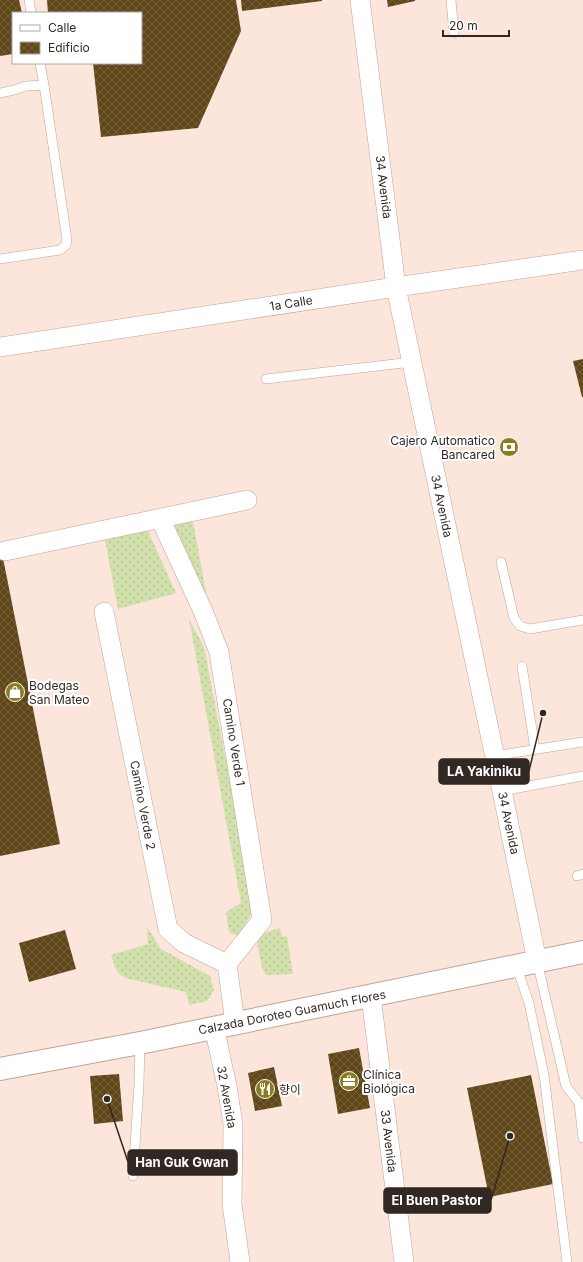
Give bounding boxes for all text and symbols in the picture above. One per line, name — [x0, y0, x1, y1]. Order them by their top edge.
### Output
legend — [12, 12, 142, 64]
scale bar — [443, 12, 509, 38]
text: 20 m — [449, 18, 478, 33]
text: Calle — [48, 20, 76, 35]
text: Edificio — [48, 40, 90, 55]
street label: 34 Avenida — [373, 155, 395, 219]
street label: 1a Calle — [268, 292, 314, 314]
place label: Cajero Automatico Bancared — [390, 433, 495, 462]
bank icon: Cajero Automatico Bancared — [498, 436, 520, 458]
street label: 34 Avenida — [428, 473, 456, 539]
place label: Bodegas San Mateo — [29, 678, 89, 707]
shop icon: Bodegas San Mateo — [4, 681, 26, 703]
street label: Camino Verde 1 — [220, 697, 248, 787]
street label: Camino Verde 2 — [127, 759, 159, 851]
callout: LA Yakiniku — [439, 759, 529, 784]
text: LA Yakiniku — [447, 763, 521, 779]
street label: 34 Avenida — [495, 790, 523, 856]
street label: Calzada Doroteo Guamuch Flores — [197, 986, 387, 1038]
street label: 32 Avenida — [214, 1065, 240, 1129]
place label: Clínica Biológica — [363, 1067, 415, 1096]
office icon: Clínica Biológica — [338, 1070, 360, 1092]
restaurant icon: 향이 — [254, 1078, 276, 1100]
place label: 향이 — [279, 1082, 301, 1097]
street label: 33 Avenida — [378, 1109, 400, 1173]
callout: Han Guk Gwan — [128, 1150, 237, 1175]
text: Han Guk Gwan — [135, 1154, 229, 1170]
callout: El Buen Pastor — [384, 1188, 491, 1213]
text: El Buen Pastor — [391, 1192, 483, 1208]

